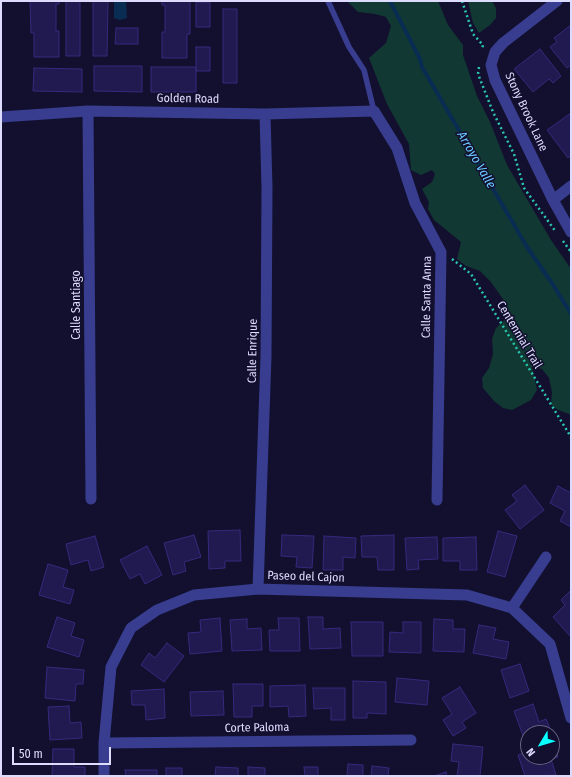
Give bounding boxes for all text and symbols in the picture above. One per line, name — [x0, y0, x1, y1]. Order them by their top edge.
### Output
street label: Stony Brook Lane — [501, 70, 551, 154]
street label: Golden Road — [157, 91, 219, 107]
water label: Arroyo Valle — [453, 129, 499, 191]
street label: Calle Santa Anna — [419, 256, 435, 338]
street label: Calle Santiago — [70, 270, 84, 340]
street label: Centennial Trail — [493, 299, 545, 371]
street label: Calle Enrique — [245, 319, 261, 383]
street label: Paseo del Cajon — [267, 568, 345, 586]
street label: Corte Paloma — [224, 720, 290, 736]
north arrow — [520, 725, 560, 765]
scale bar — [14, 739, 113, 765]
text: N — [524, 745, 538, 759]
text: 50 m — [19, 747, 43, 761]

